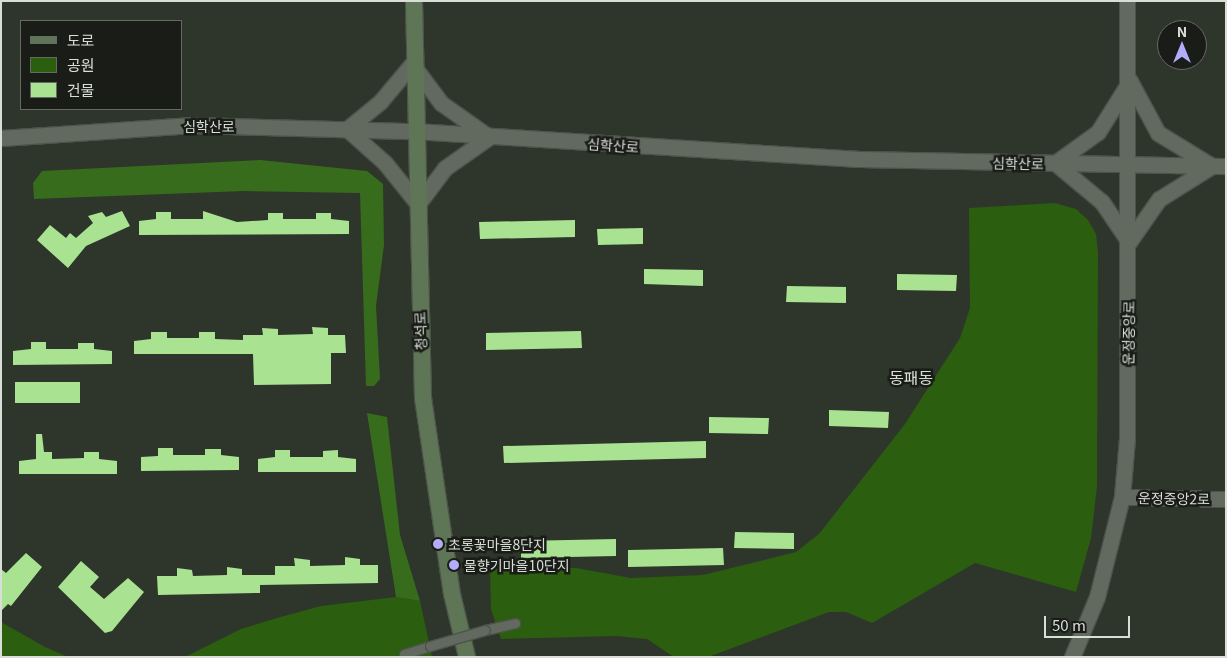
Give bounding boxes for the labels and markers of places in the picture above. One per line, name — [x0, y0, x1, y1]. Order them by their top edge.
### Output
place label: 초롱꽃마을8단지 — [448, 536, 546, 552]
marker: 초롱꽃마을8단지 — [432, 538, 444, 550]
place label: 물향기마을10단지 — [464, 557, 570, 573]
marker: 물향기마을10단지 — [448, 559, 460, 571]

